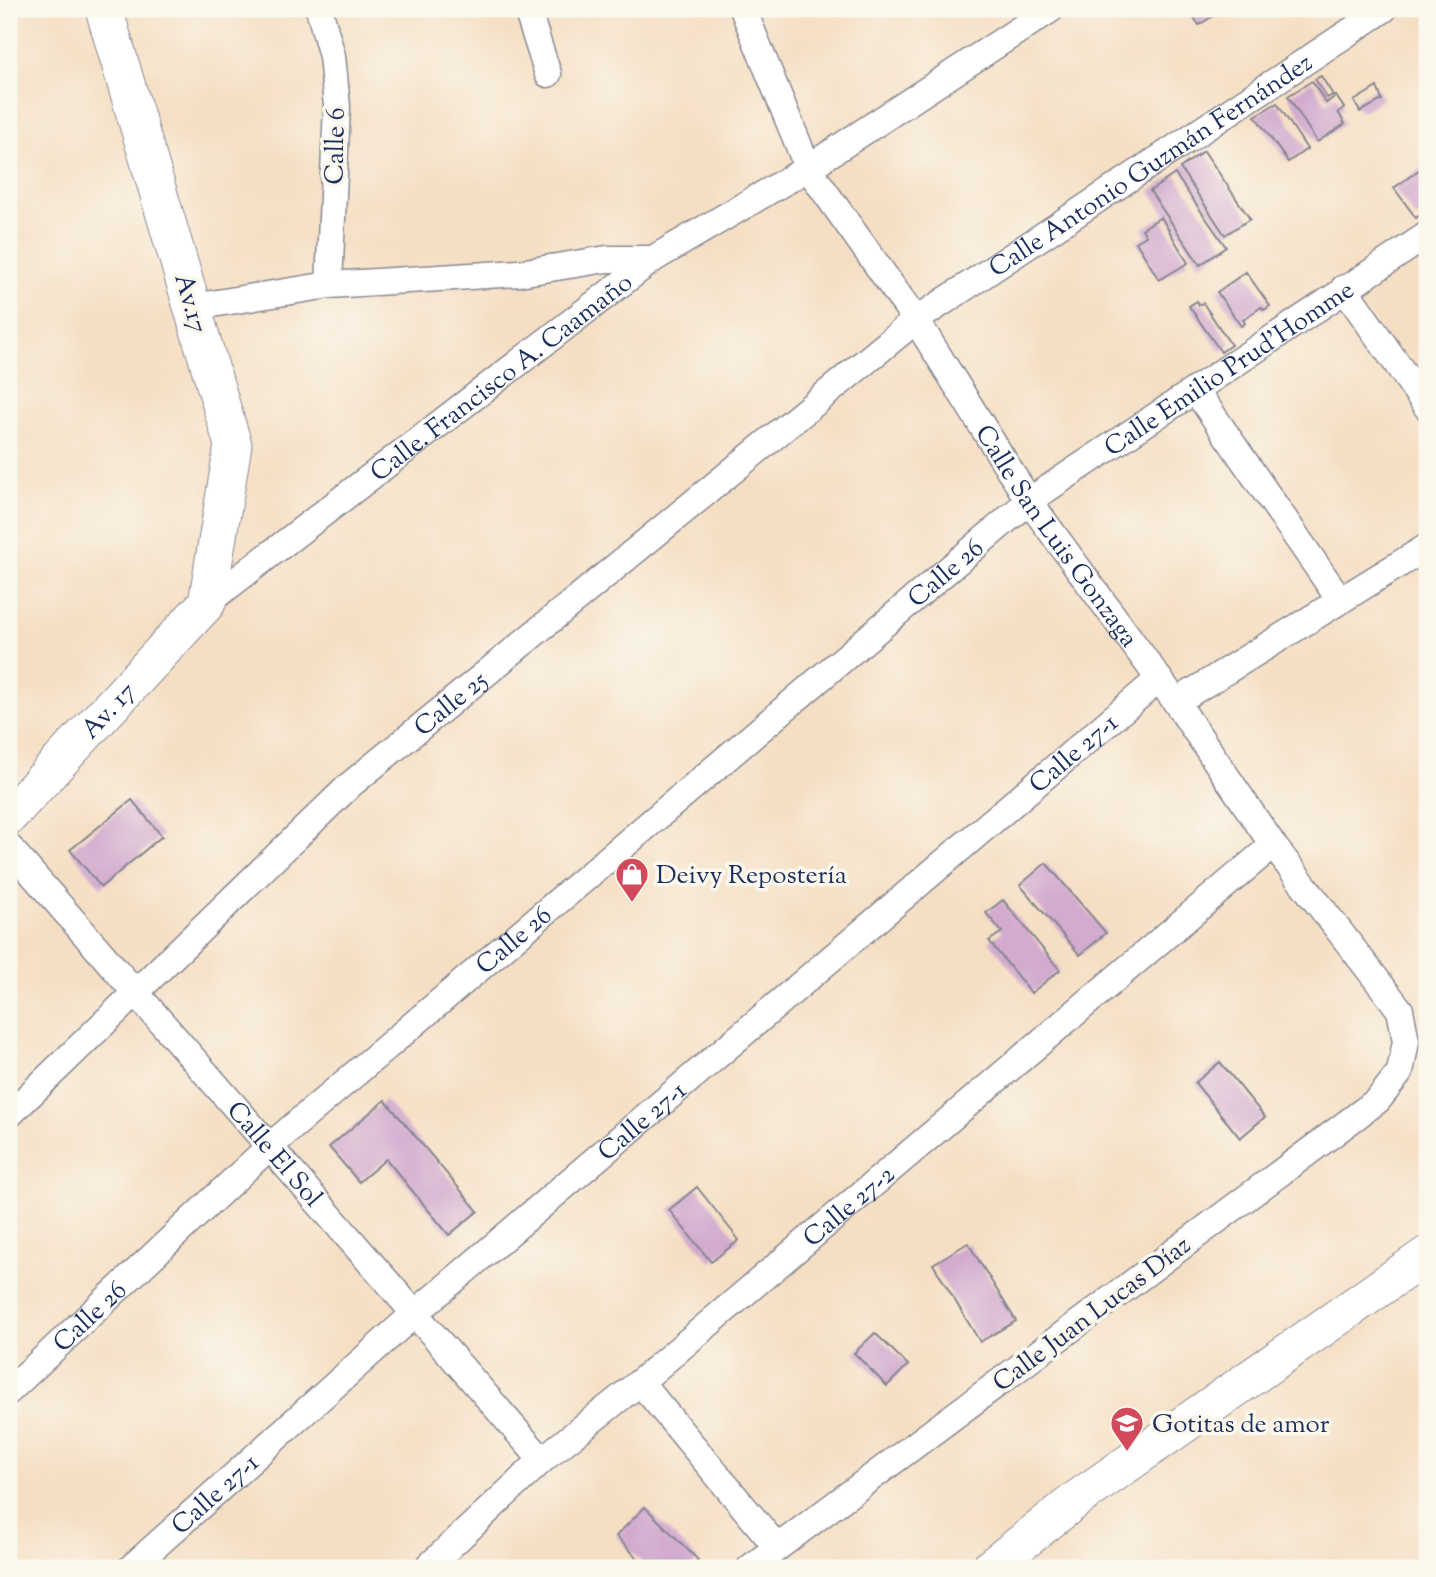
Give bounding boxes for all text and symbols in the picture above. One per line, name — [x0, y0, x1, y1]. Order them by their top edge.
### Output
street label: Calle Antonio Guzmán Fernández — [982, 45, 1321, 288]
street label: Calle 6 — [317, 107, 356, 185]
street label: Calle. Francisco A. Caamaño — [363, 265, 641, 492]
street label: Av.17 — [163, 270, 216, 338]
street label: Calle Emilio Prud'Homme — [1098, 273, 1362, 467]
street label: Calle San Luis Gonzaga — [965, 418, 1146, 656]
street label: Calle 26 — [901, 531, 993, 617]
street label: Calle 25 — [407, 663, 497, 746]
street label: Av. 17 — [74, 675, 146, 748]
street label: Calle 27-1 — [1022, 706, 1127, 803]
shop icon: Deivy Repostería — [613, 855, 651, 904]
place label: Deivy Repostería — [656, 858, 847, 895]
street label: Calle 26 — [469, 898, 561, 984]
street label: Calle 27-1 — [590, 1073, 696, 1171]
street label: Calle El Sol — [217, 1094, 330, 1216]
street label: Calle 27-2 — [796, 1158, 904, 1257]
street label: Calle Juan Lucas Díaz — [986, 1228, 1200, 1402]
street label: Calle 26 — [46, 1273, 136, 1362]
school or university icon: Gotitas de amor — [1108, 1404, 1146, 1453]
place label: Gotitas de amor — [1152, 1407, 1330, 1444]
street label: Calle 27-1 — [164, 1446, 268, 1544]

